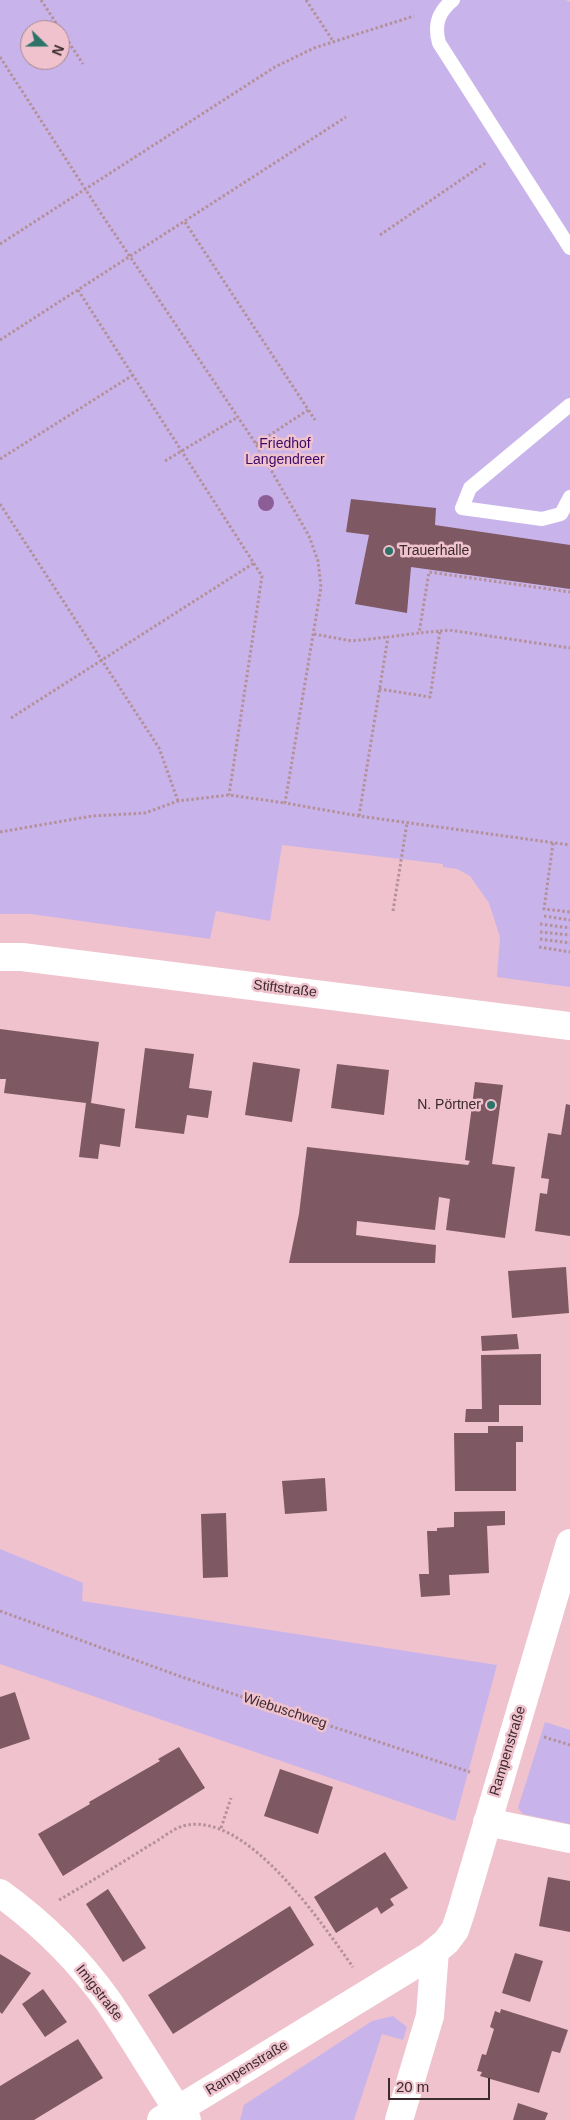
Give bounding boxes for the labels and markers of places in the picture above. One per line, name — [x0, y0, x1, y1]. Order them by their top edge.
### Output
place label: Trauerhalle — [399, 543, 469, 559]
marker: Trauerhalle — [383, 545, 395, 557]
place label: N. Pörtner — [417, 1097, 481, 1113]
marker: N. Pörtner — [485, 1099, 497, 1111]

